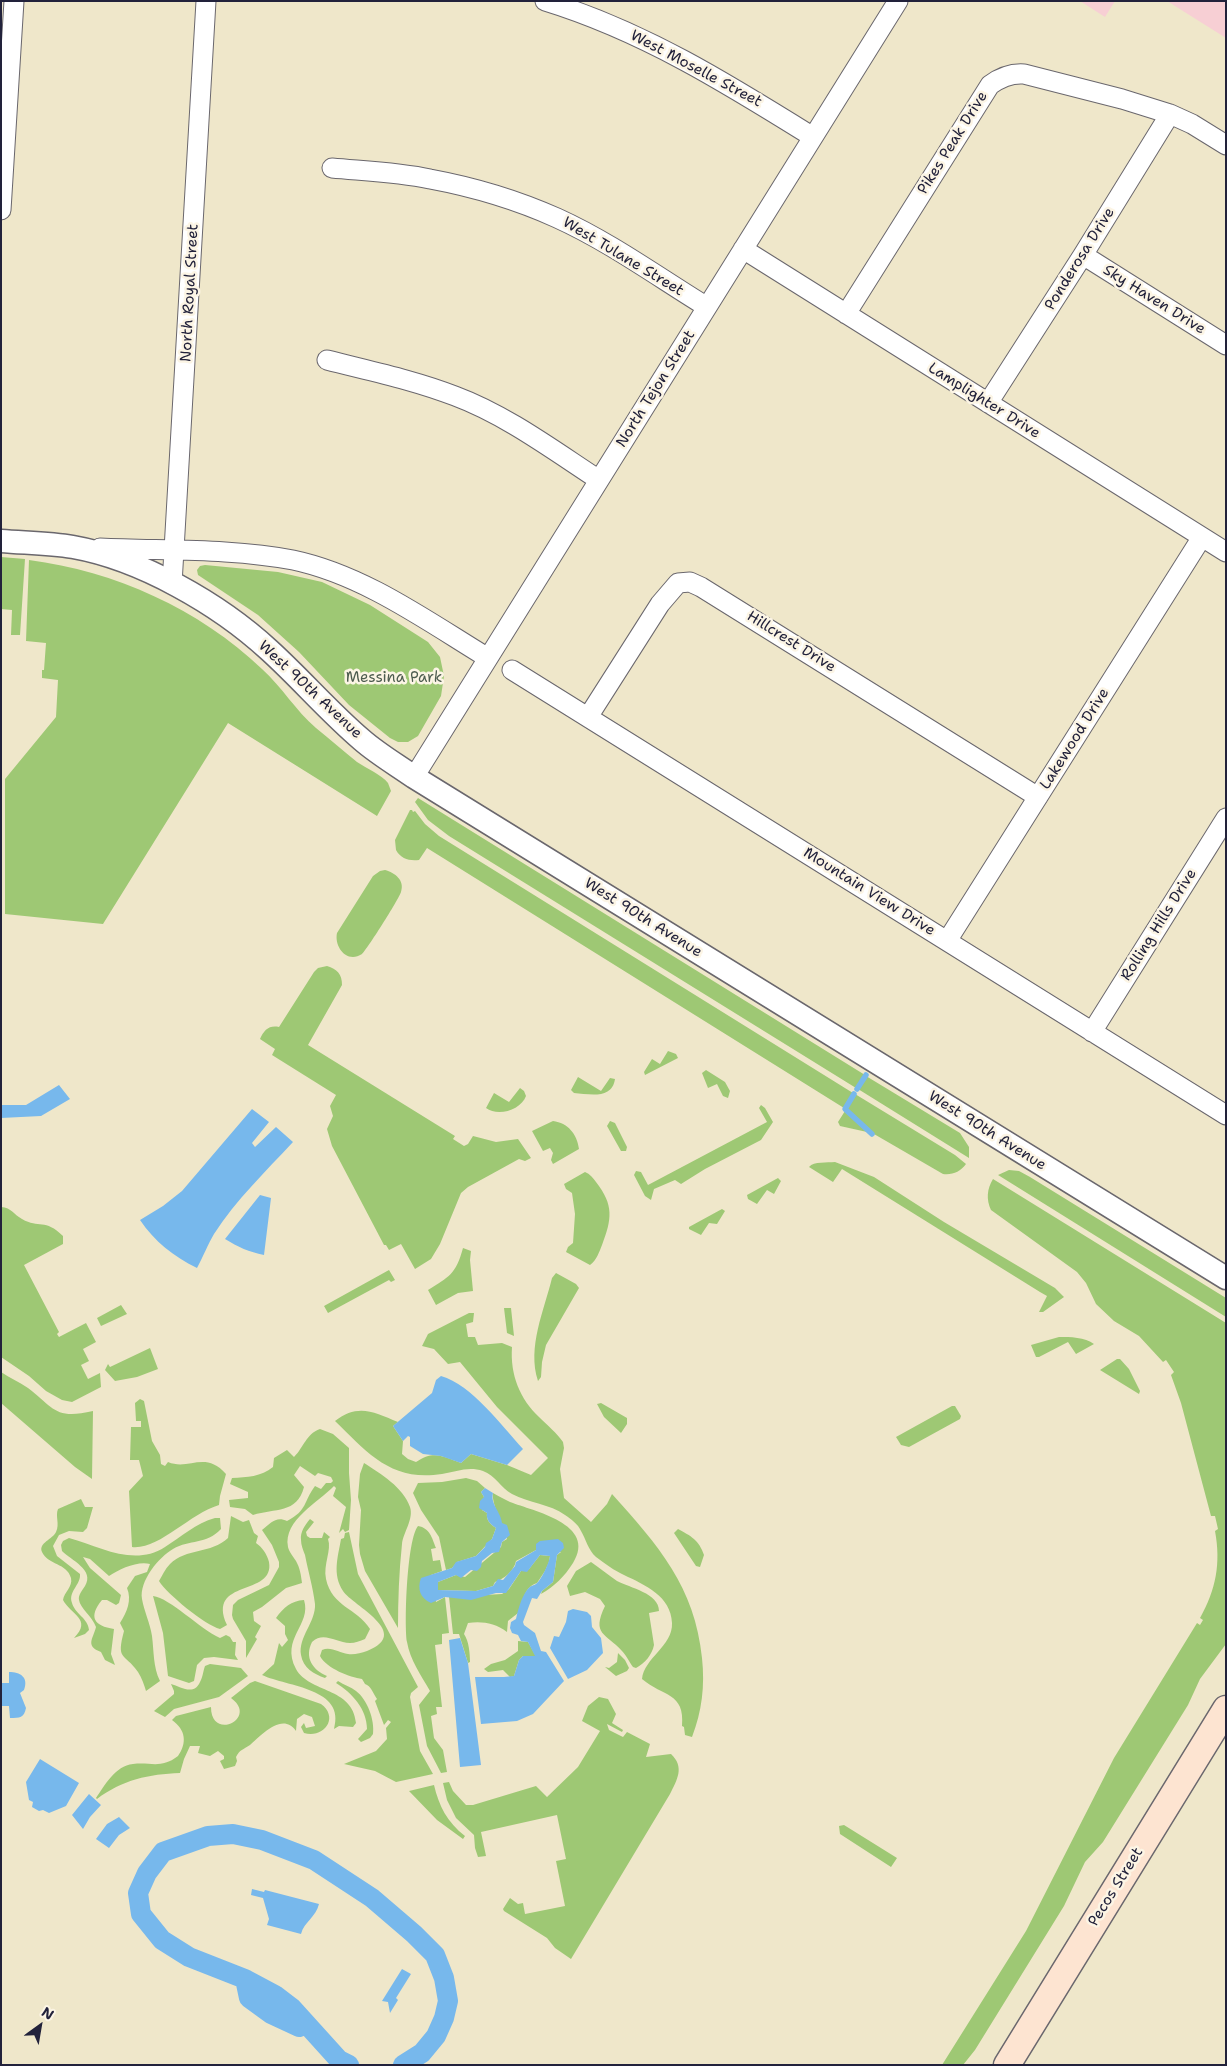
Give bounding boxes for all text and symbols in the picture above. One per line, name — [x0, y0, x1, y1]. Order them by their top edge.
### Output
street label: West Moselle Street — [627, 27, 765, 111]
street label: Pikes Peak Drive — [914, 88, 992, 198]
street label: Ponderosa Drive — [1041, 204, 1119, 314]
street label: West Tulane Street — [559, 214, 687, 300]
street label: North Royal Street — [177, 224, 203, 362]
street label: Sky Haven Drive — [1100, 261, 1208, 339]
street label: North Tejon Street — [613, 327, 699, 451]
street label: Lamplighter Drive — [925, 359, 1043, 443]
street label: Hillcrest Drive — [743, 608, 839, 676]
street label: West 90th Avenue — [254, 637, 366, 743]
park label: Messina Park — [346, 669, 442, 687]
street label: Lakewood Drive — [1037, 685, 1113, 793]
street label: Mountain View Drive — [800, 844, 938, 940]
street label: Rolling Hills Drive — [1117, 866, 1201, 984]
street label: West 90th Avenue — [581, 874, 705, 962]
street label: West 90th Avenue — [925, 1087, 1049, 1175]
street label: Pecos Street — [1085, 1844, 1147, 1930]
north arrow — [15, 2001, 65, 2051]
text: N — [38, 2003, 57, 2024]

